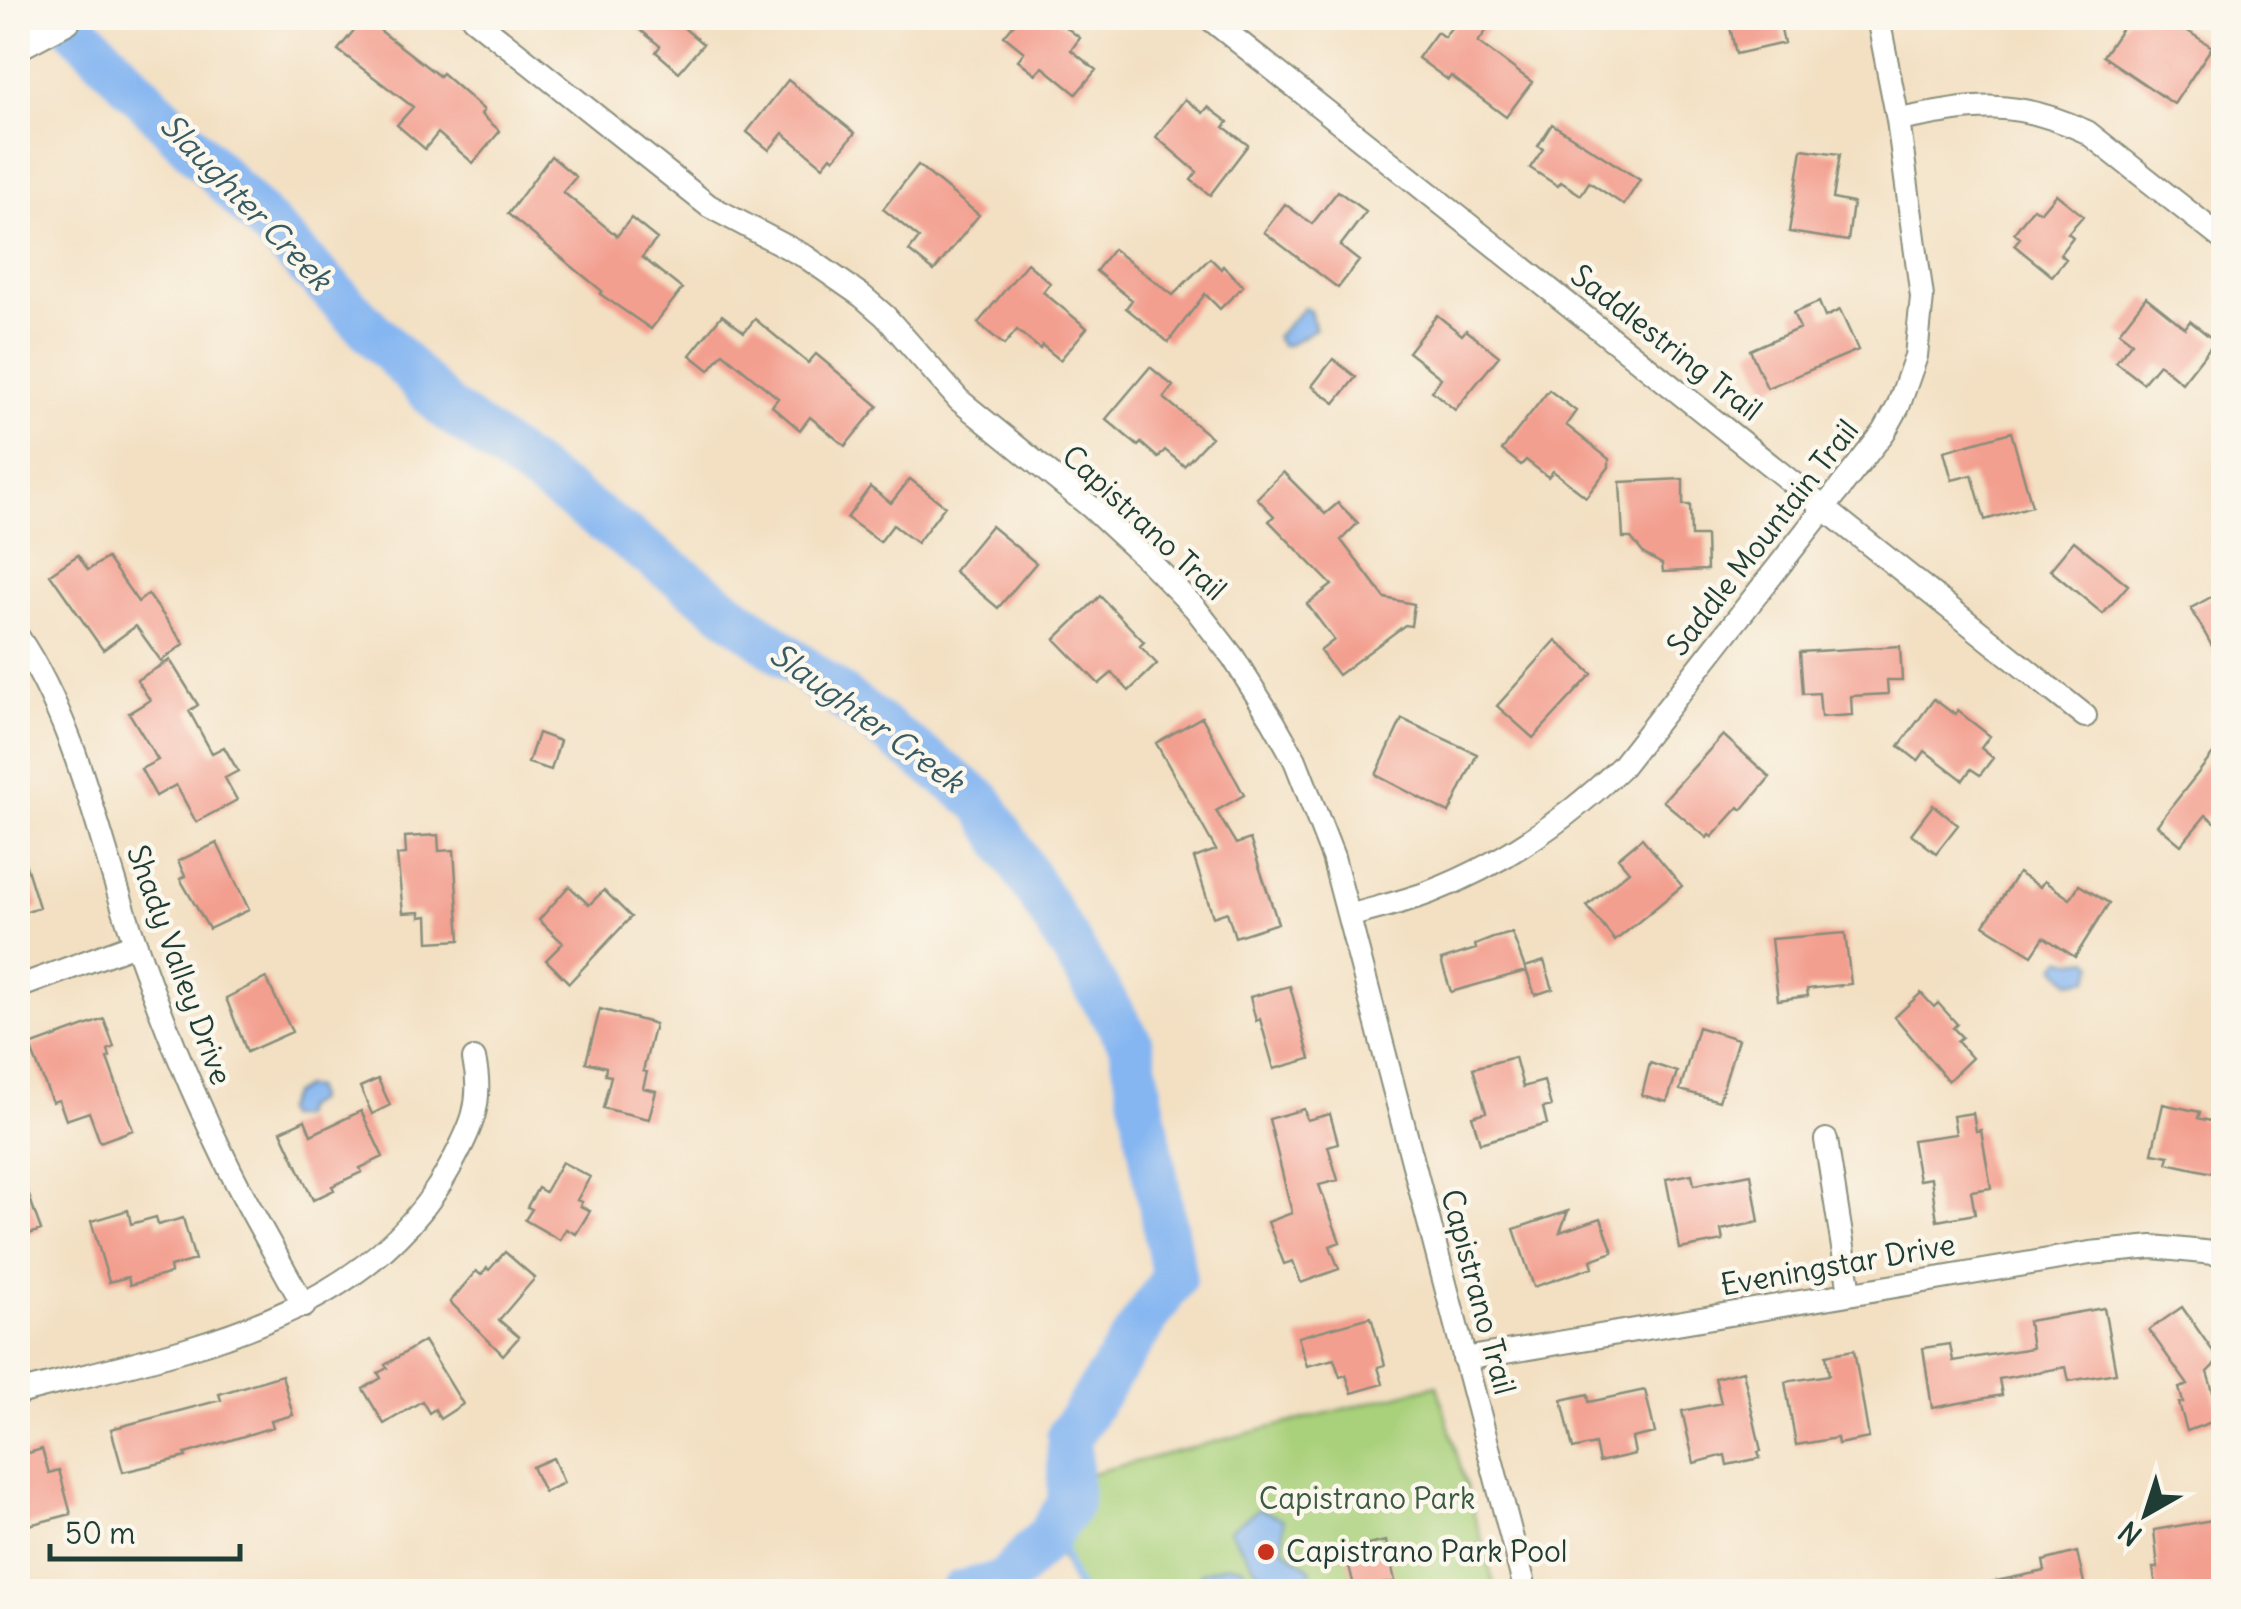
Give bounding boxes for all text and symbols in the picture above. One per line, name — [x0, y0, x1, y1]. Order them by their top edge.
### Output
water label: Slaughter Creek — [152, 105, 343, 300]
street label: Saddlestring Trail — [1564, 256, 1770, 429]
street label: Saddle Mountain Trail — [1658, 412, 1866, 663]
street label: Capistrano Trail — [1055, 437, 1235, 608]
water label: Slaughter Creek — [762, 633, 974, 803]
street label: Shady Valley Drive — [119, 840, 241, 1090]
street label: Capistrano Trail — [1433, 1185, 1525, 1398]
street label: Eveningstar Drive — [1718, 1225, 1958, 1303]
north arrow — [2096, 1464, 2196, 1564]
park label: Capistrano Park — [1259, 1479, 1475, 1517]
scale bar — [50, 1499, 240, 1561]
text: N — [2111, 1513, 2149, 1554]
text: 50 m — [65, 1514, 135, 1552]
place label: Capistrano Park Pool — [1286, 1532, 1568, 1570]
marker: Capistrano Park Pool — [1255, 1541, 1277, 1563]

